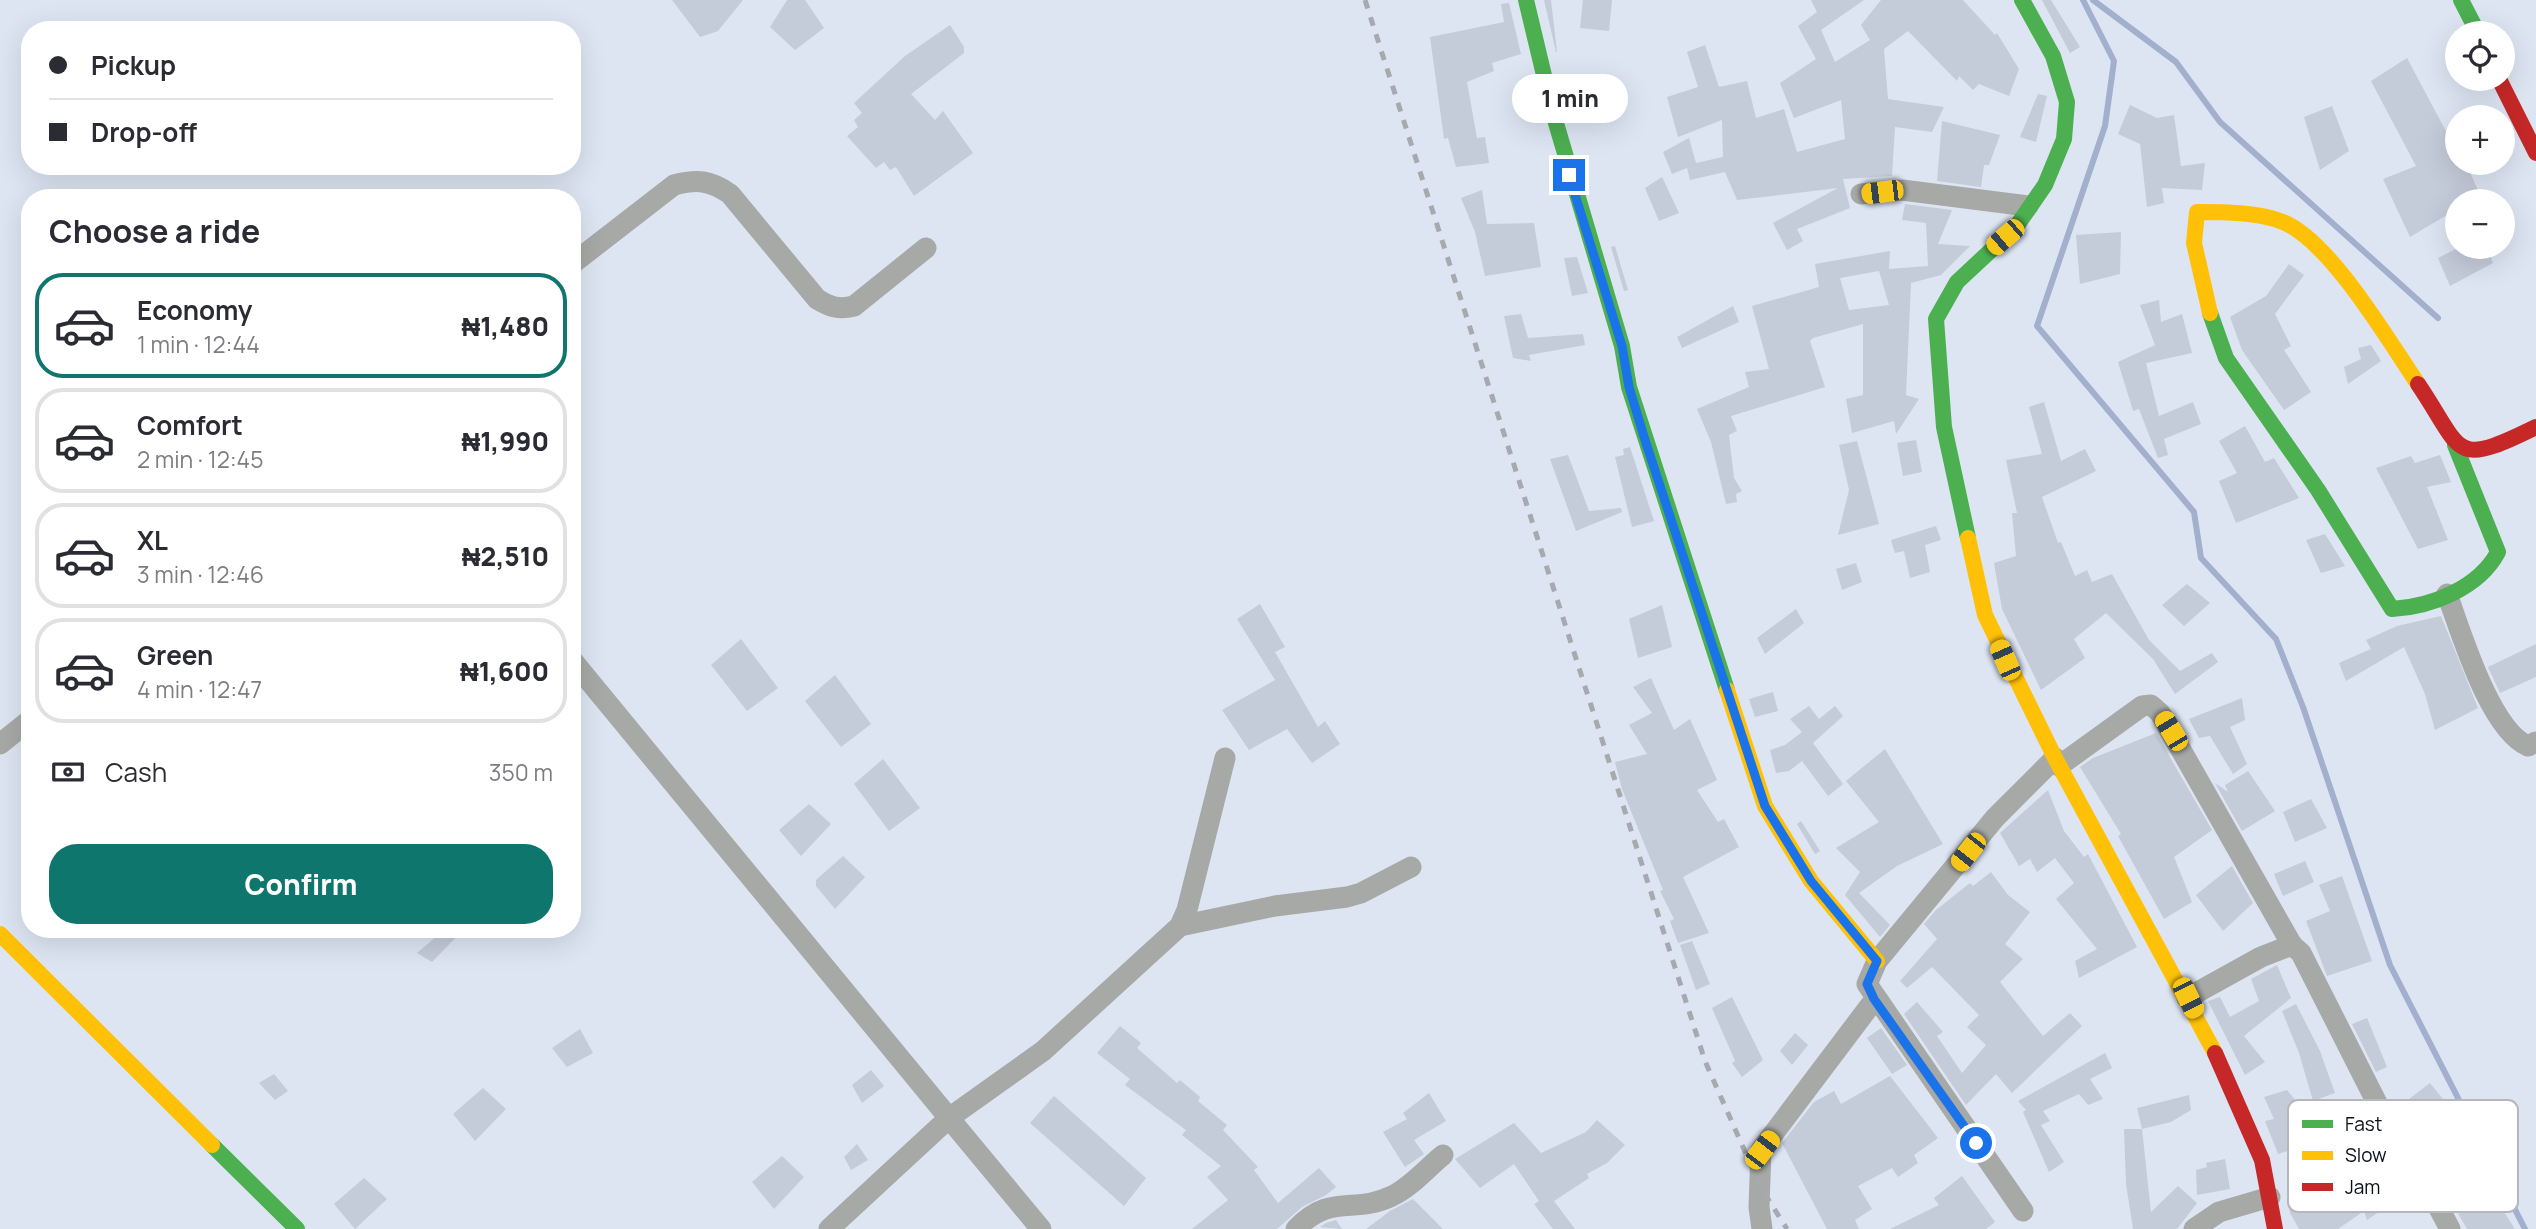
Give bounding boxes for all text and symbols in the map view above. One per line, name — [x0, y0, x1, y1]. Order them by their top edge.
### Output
map controls — [2445, 21, 2515, 259]
button: locate — [2445, 21, 2515, 91]
text: Pickup — [91, 47, 176, 83]
callout: 1 min — [1511, 74, 1627, 122]
text: 1 min — [1541, 82, 1599, 114]
button: + — [2445, 105, 2515, 175]
text: Drop-off — [91, 114, 197, 150]
route end — [1553, 159, 1585, 191]
car — [1860, 179, 1905, 205]
button: − — [2445, 189, 2515, 259]
text: Choose a ride — [49, 209, 260, 253]
car — [1983, 215, 2028, 259]
text: Economy — [137, 292, 252, 328]
icon: car — [53, 294, 116, 357]
text: ₦1,480 — [462, 308, 549, 344]
text: 1 min · 12:44 — [137, 328, 260, 360]
text: Comfort — [137, 407, 243, 443]
icon: car — [53, 409, 116, 472]
text: ₦1,990 — [461, 423, 549, 459]
text: 2 min · 12:45 — [137, 443, 263, 475]
text: XL — [137, 522, 168, 558]
icon: car — [53, 524, 116, 587]
text: ₦2,510 — [462, 538, 549, 574]
text: 3 min · 12:46 — [137, 558, 264, 590]
text: Green — [137, 637, 213, 673]
car — [1987, 637, 2024, 683]
icon: car — [53, 639, 116, 702]
text: ₦1,600 — [460, 653, 549, 689]
text: 4 min · 12:47 — [137, 673, 262, 705]
car — [2152, 708, 2191, 754]
icon: cash — [49, 753, 87, 791]
text: Cash — [105, 754, 167, 790]
text: 350 m — [489, 756, 553, 788]
car — [1947, 829, 1990, 875]
button: Confirm — [49, 844, 553, 924]
car — [2170, 975, 2207, 1021]
legend — [2288, 1100, 2518, 1212]
text: Fast — [2345, 1111, 2382, 1137]
car — [1741, 1127, 1784, 1173]
route start — [1960, 1127, 1992, 1159]
text: Slow — [2345, 1142, 2387, 1168]
text: Jam — [2345, 1174, 2380, 1200]

